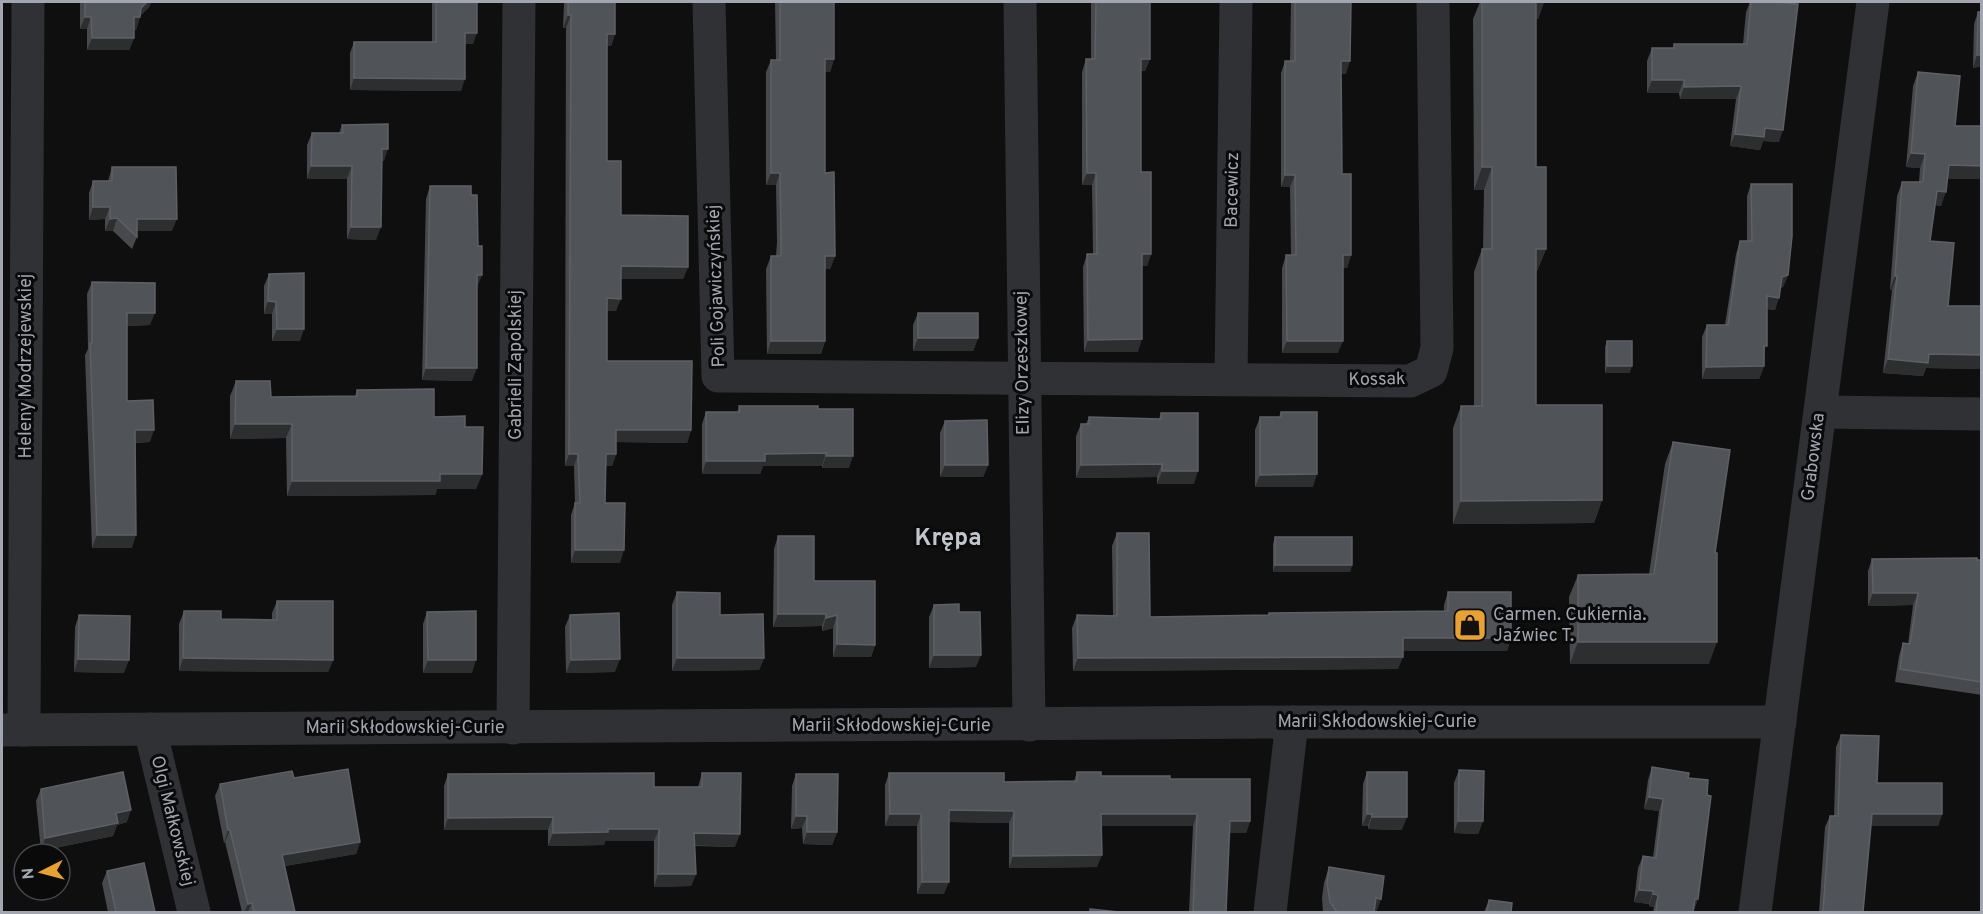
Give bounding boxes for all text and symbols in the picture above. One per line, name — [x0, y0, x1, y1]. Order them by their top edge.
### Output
street label: Bacewicz — [1221, 152, 1245, 228]
street label: Poli Gojawiczyńskiej — [703, 204, 731, 368]
street label: Heleny Modrzejewskiej — [15, 274, 38, 458]
street label: Gabrieli Zapolskiej — [505, 290, 528, 440]
street label: Elizy Orzeszkowej — [1010, 291, 1036, 435]
street label: Kossak — [1348, 368, 1406, 392]
street label: Grabowska — [1797, 412, 1831, 502]
district label: Krępa — [914, 524, 982, 554]
place label: Carmen. Cukiernia. Jaźwiec T. — [1493, 604, 1646, 648]
shop icon: Carmen. Cukiernia. Jaźwiec T. — [1452, 607, 1488, 643]
street label: Marii Skłodowskiej-Curie — [1277, 711, 1477, 734]
street label: Marii Skłodowskiej-Curie — [791, 715, 991, 738]
street label: Marii Skłodowskiej-Curie — [305, 717, 505, 740]
street label: Olgi Małkowskiej — [145, 753, 199, 889]
north arrow — [12, 842, 72, 902]
text: N — [19, 867, 40, 880]

